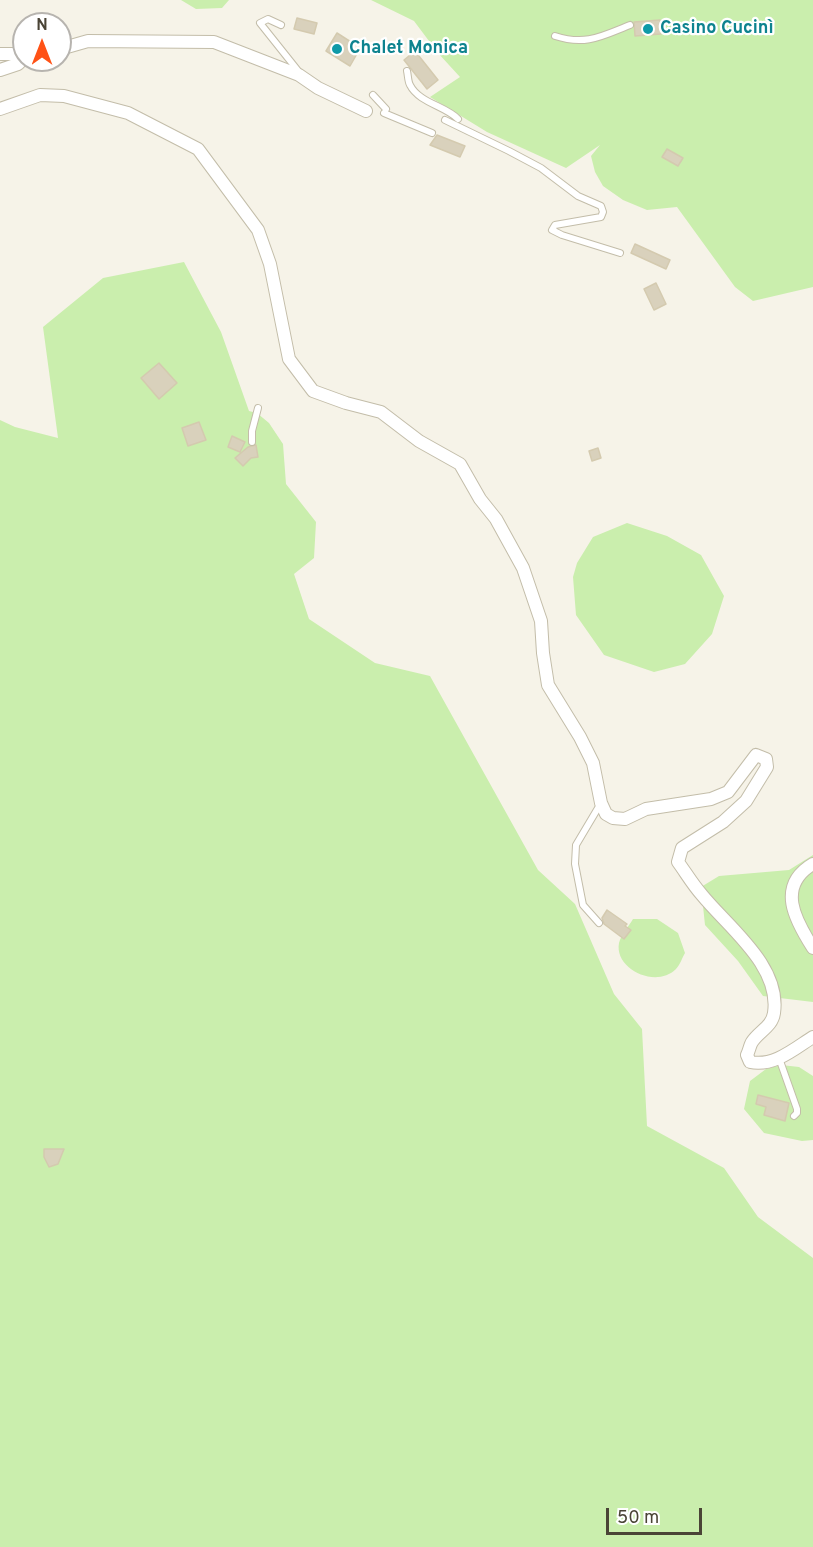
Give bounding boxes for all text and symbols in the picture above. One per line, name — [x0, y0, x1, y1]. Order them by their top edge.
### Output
north arrow — [12, 12, 72, 72]
text: N — [36, 16, 48, 36]
place label: Casino Cucinì — [660, 18, 773, 40]
marker: Casino Cucinì — [641, 22, 655, 36]
place label: Chalet Monica — [349, 38, 468, 60]
marker: Chalet Monica — [330, 42, 344, 56]
scale bar — [609, 1496, 705, 1534]
text: 50 m — [617, 1507, 659, 1530]

